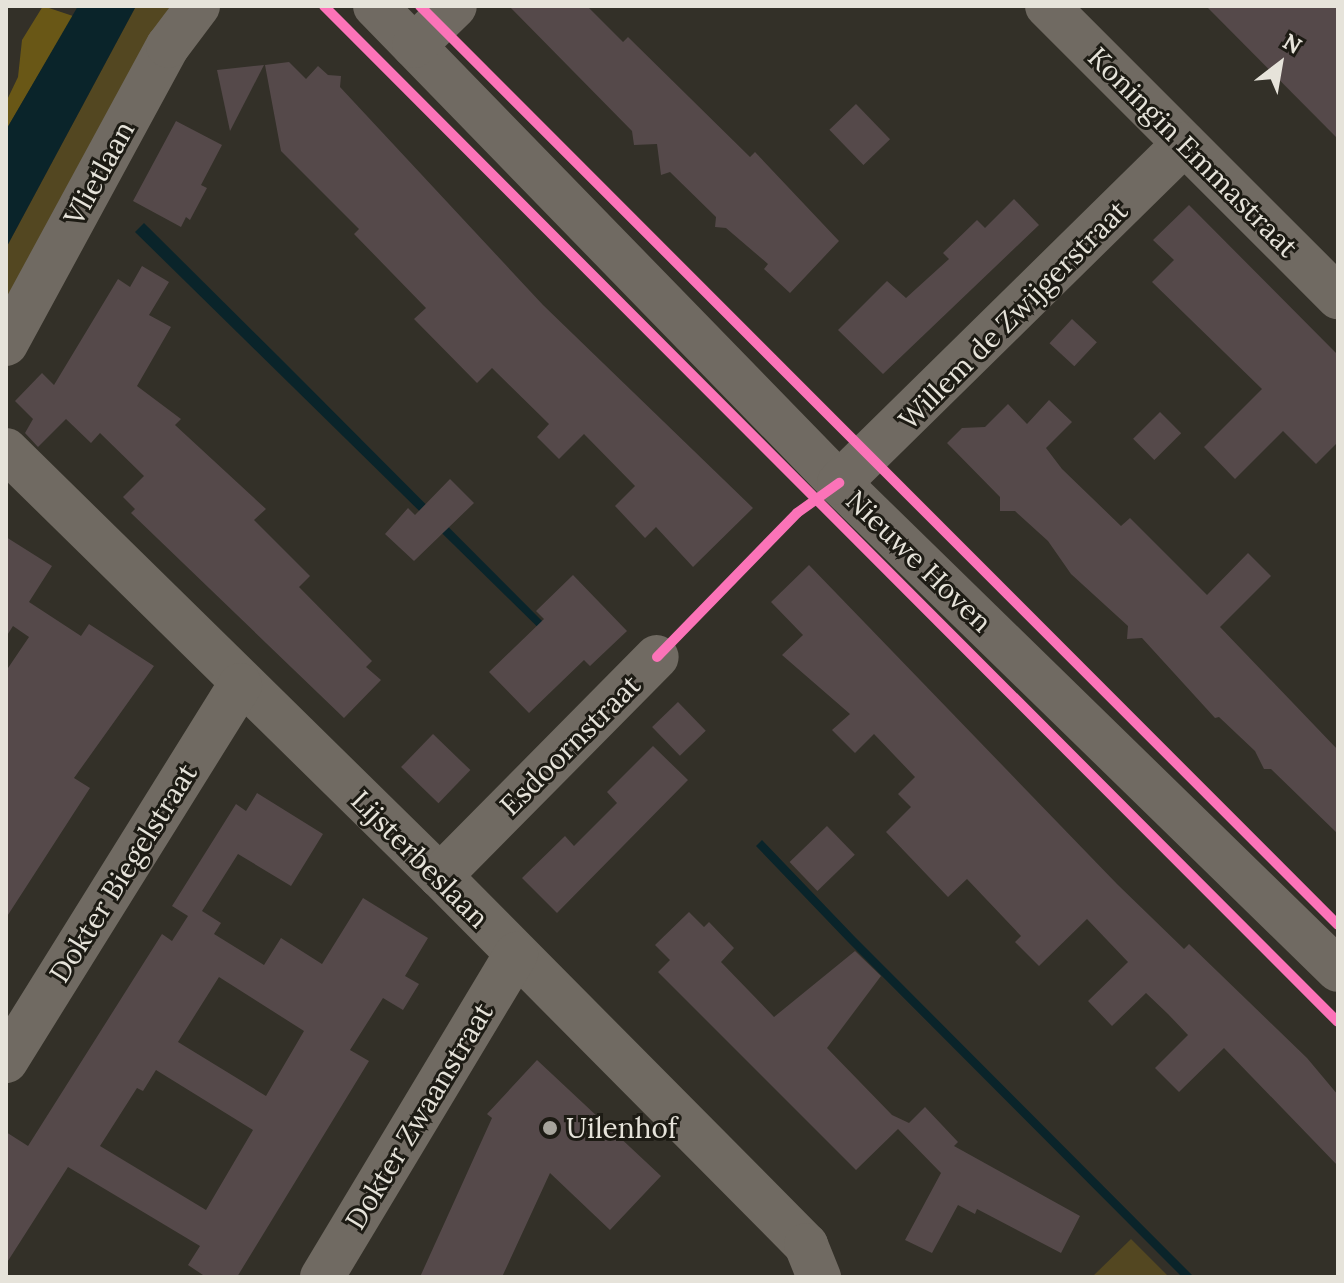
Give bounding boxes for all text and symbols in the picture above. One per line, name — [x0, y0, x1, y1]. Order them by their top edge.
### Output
north arrow — [1240, 24, 1320, 104]
text: N — [1278, 27, 1307, 60]
street label: Koningin Emmastraat — [1081, 40, 1305, 264]
street label: Vlietlaan — [57, 115, 141, 231]
street label: Willem de Zwijgerstraat — [892, 194, 1134, 436]
street label: Nieuwe Hoven — [839, 483, 999, 639]
street label: Esdoornstraat — [493, 668, 647, 822]
street label: Dokter Biegelstraat — [42, 757, 204, 989]
street label: Lijsterbeslaan — [344, 783, 496, 935]
street label: Dokter Zwaanstraat — [338, 997, 500, 1235]
place label: Uilenhof — [566, 1111, 677, 1145]
marker: Uilenhof — [541, 1119, 559, 1137]

